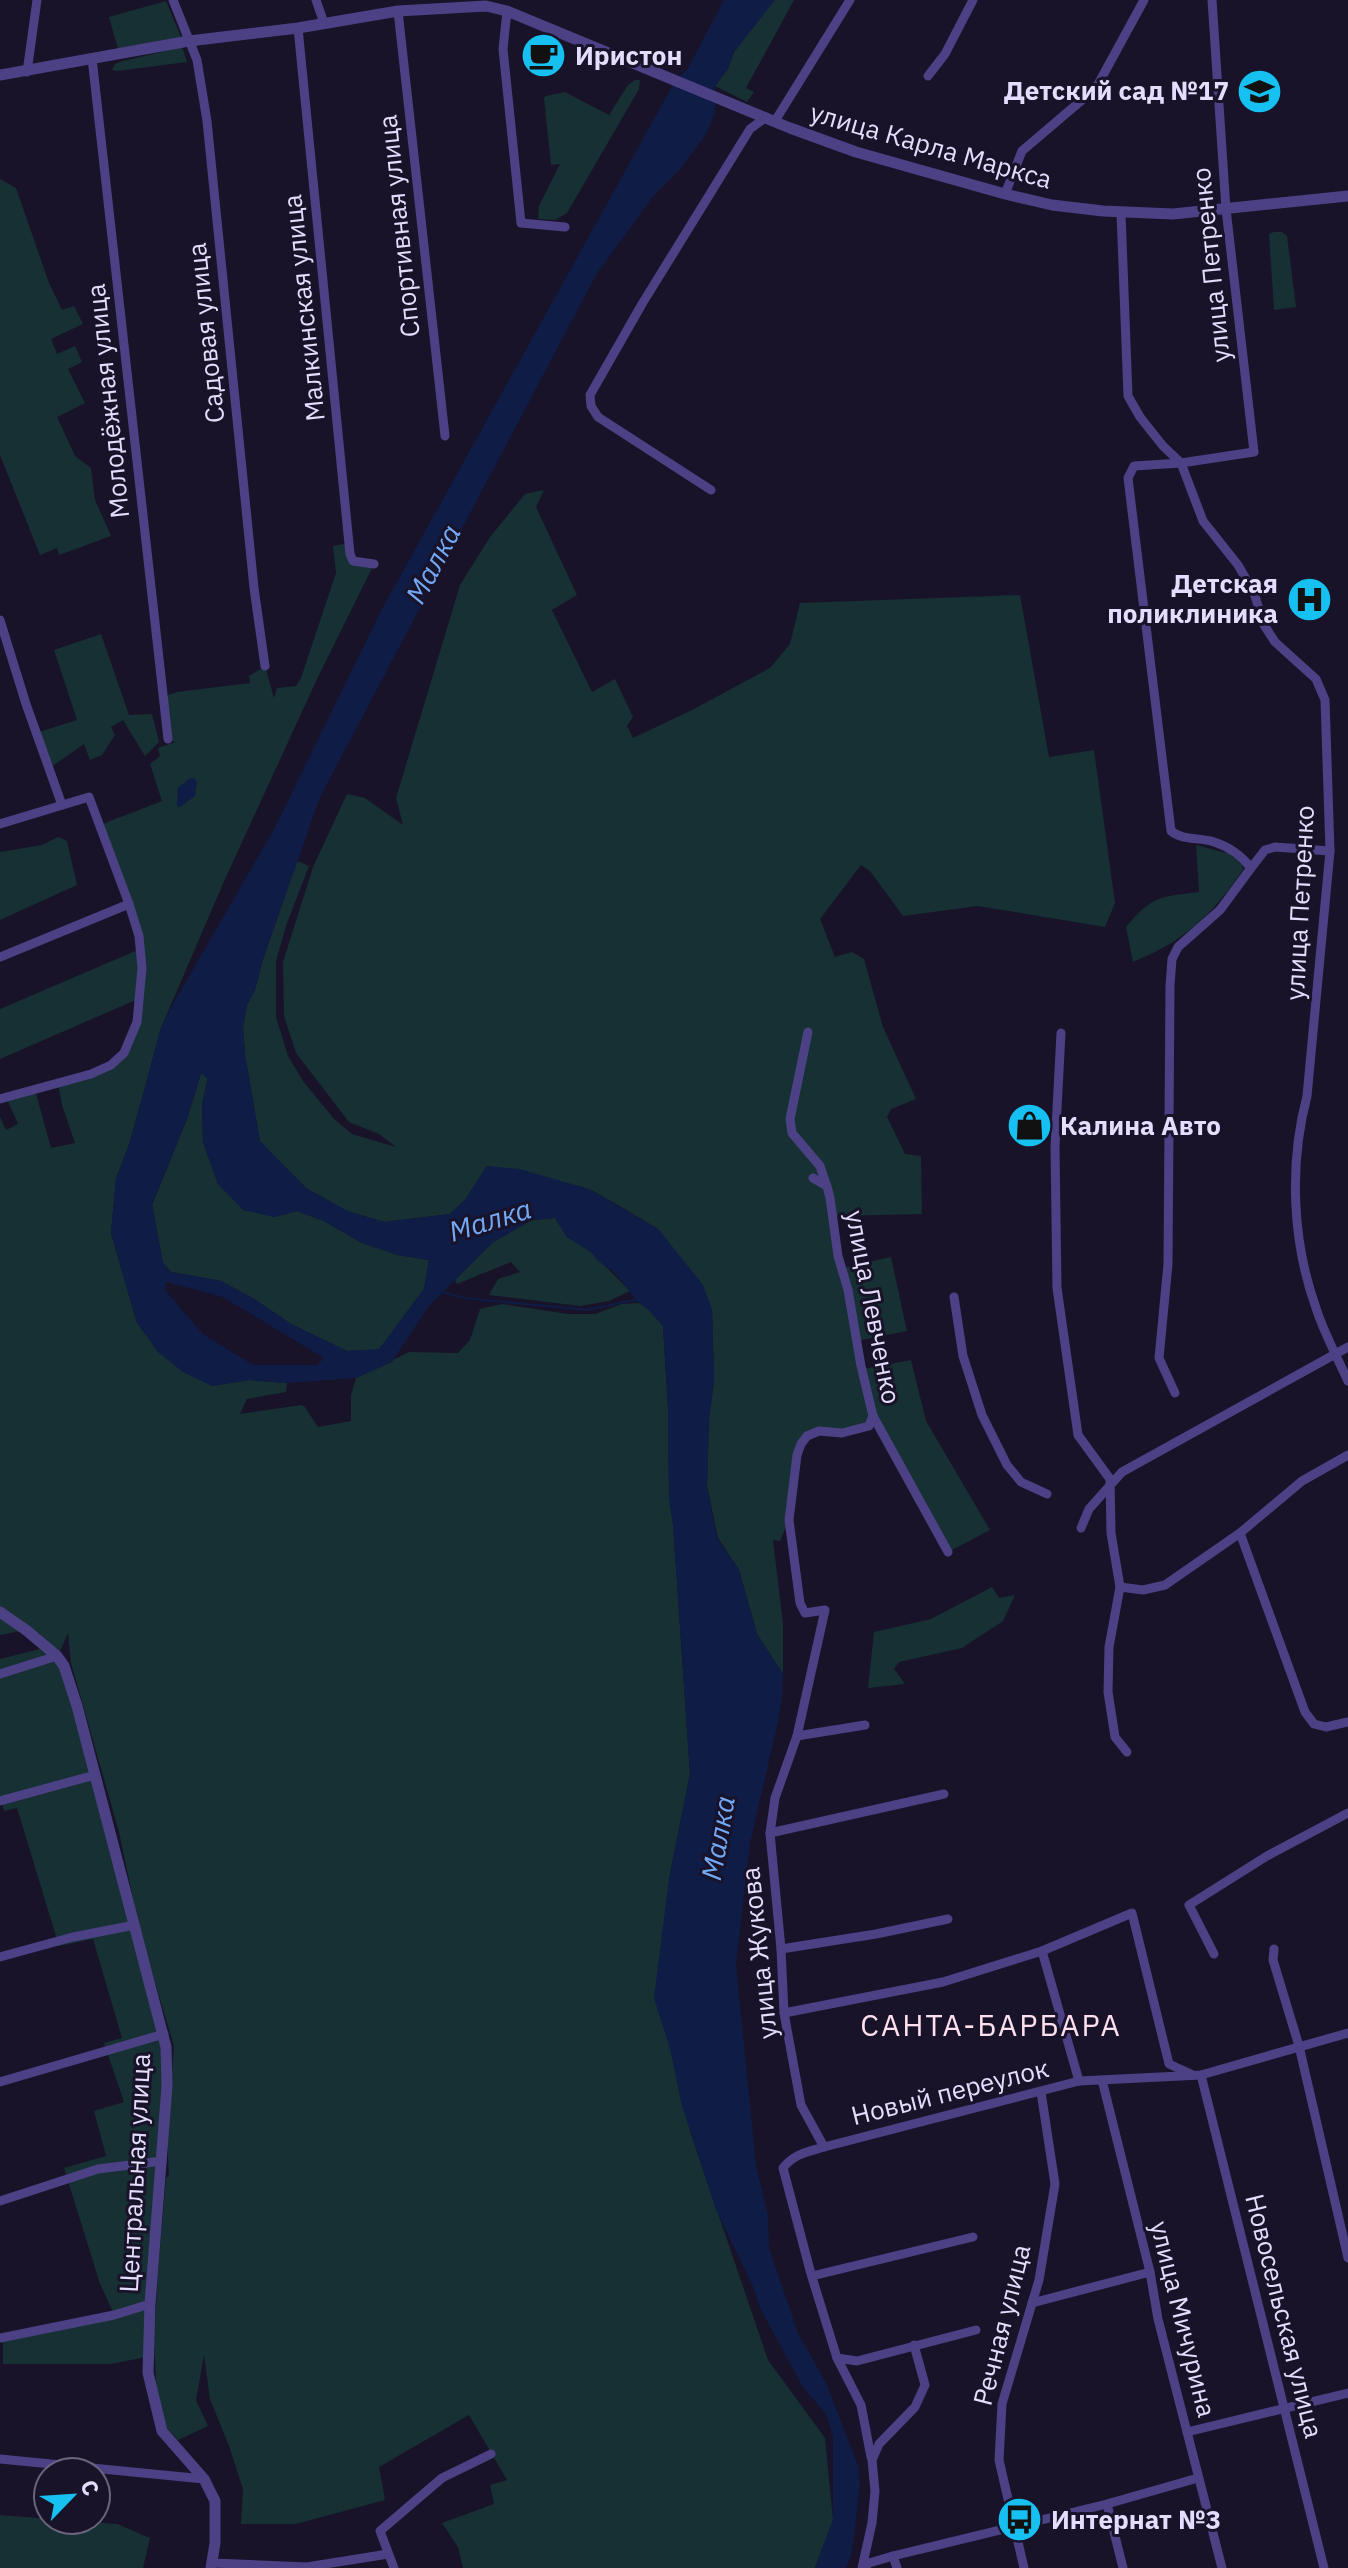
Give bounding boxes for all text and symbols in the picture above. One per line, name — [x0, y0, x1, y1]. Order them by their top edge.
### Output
cafe icon: Иристон — [520, 32, 568, 80]
place label: Иристон — [575, 38, 682, 72]
school or university icon: Детский сад №17 — [1236, 67, 1284, 115]
place label: Детский сад №17 — [1004, 73, 1229, 107]
street label: улица Карла Маркса — [807, 94, 1056, 196]
street label: Спортивная улица — [369, 113, 427, 339]
street label: улица Петренко — [1183, 166, 1237, 364]
street label: Малкинская улица — [274, 193, 332, 423]
street label: Садовая улица — [179, 241, 231, 425]
street label: Молодёжная улица — [78, 282, 136, 520]
water label: Малка — [396, 518, 469, 610]
place label: Детская поликлиника — [1107, 566, 1278, 630]
hospital icon: Детская поликлиника — [1285, 575, 1333, 623]
street label: улица Петренко — [1277, 804, 1321, 1001]
shop icon: Калина Авто — [1005, 1102, 1053, 1150]
place label: Калина Авто — [1060, 1108, 1221, 1142]
water label: Малка — [444, 1189, 536, 1250]
street label: улица Левченко — [839, 1207, 909, 1407]
water label: Малка — [692, 1793, 743, 1883]
street label: улица Жукова — [732, 1865, 784, 2041]
district label: САНТА-БАРБАРА — [860, 2005, 1122, 2044]
street label: Новый переулок — [848, 2050, 1052, 2132]
street label: Центральная улица — [111, 2052, 157, 2293]
street label: Новосельская улица — [1238, 2190, 1332, 2442]
street label: улица Мичурина — [1143, 2217, 1225, 2421]
street label: Речная улица — [965, 2241, 1037, 2409]
north arrow — [32, 2456, 112, 2536]
text: С — [74, 2475, 107, 2500]
bus stop icon: Интернат №3 — [996, 2496, 1044, 2544]
place label: Интернат №3 — [1051, 2502, 1221, 2536]

